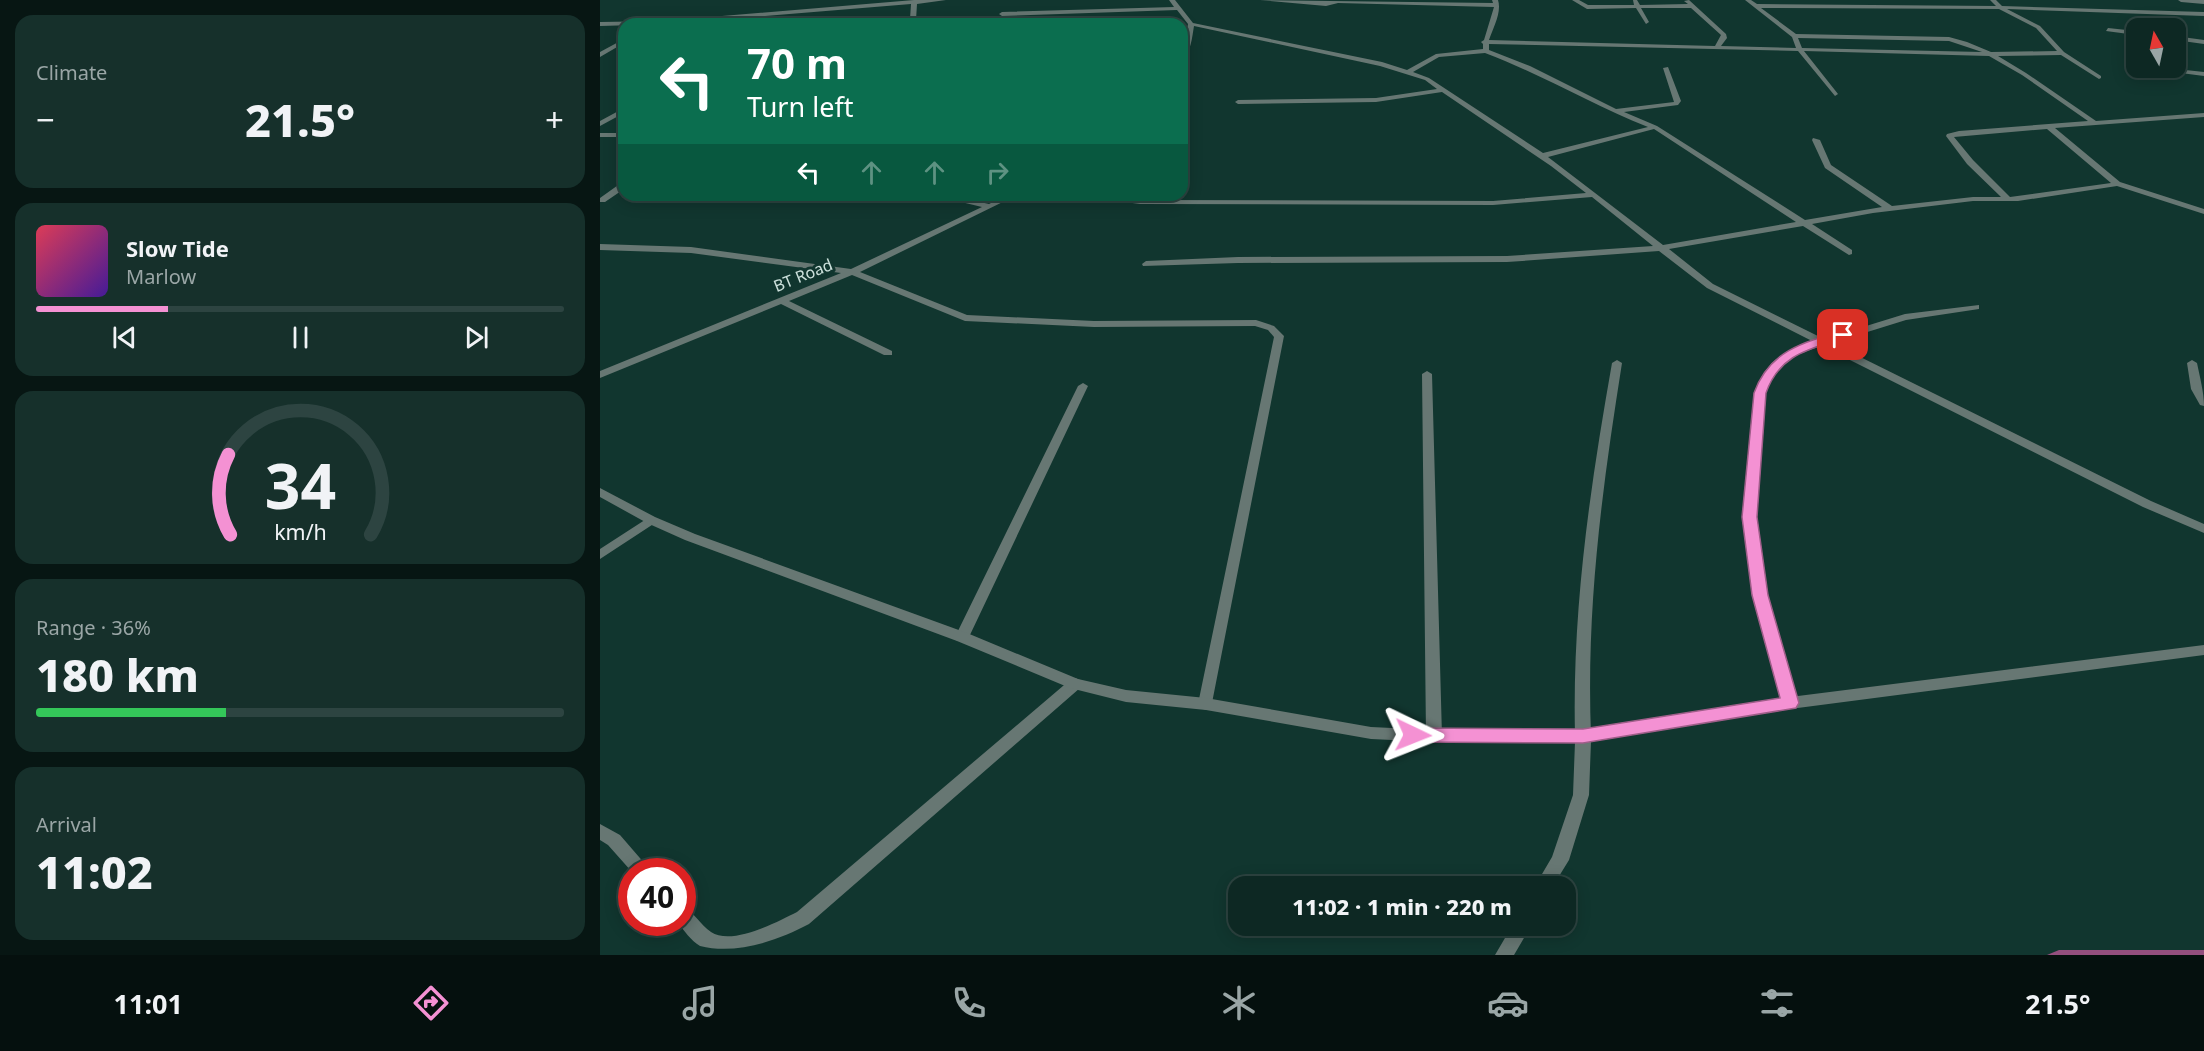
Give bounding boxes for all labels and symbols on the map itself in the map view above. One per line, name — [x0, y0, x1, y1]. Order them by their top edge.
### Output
north arrow — [2126, 18, 2186, 78]
street label: BT Road — [770, 253, 836, 297]
pin — [1817, 309, 1868, 360]
position arrow — [1381, 703, 1445, 767]
speed limit sign: 40 — [618, 858, 696, 936]

